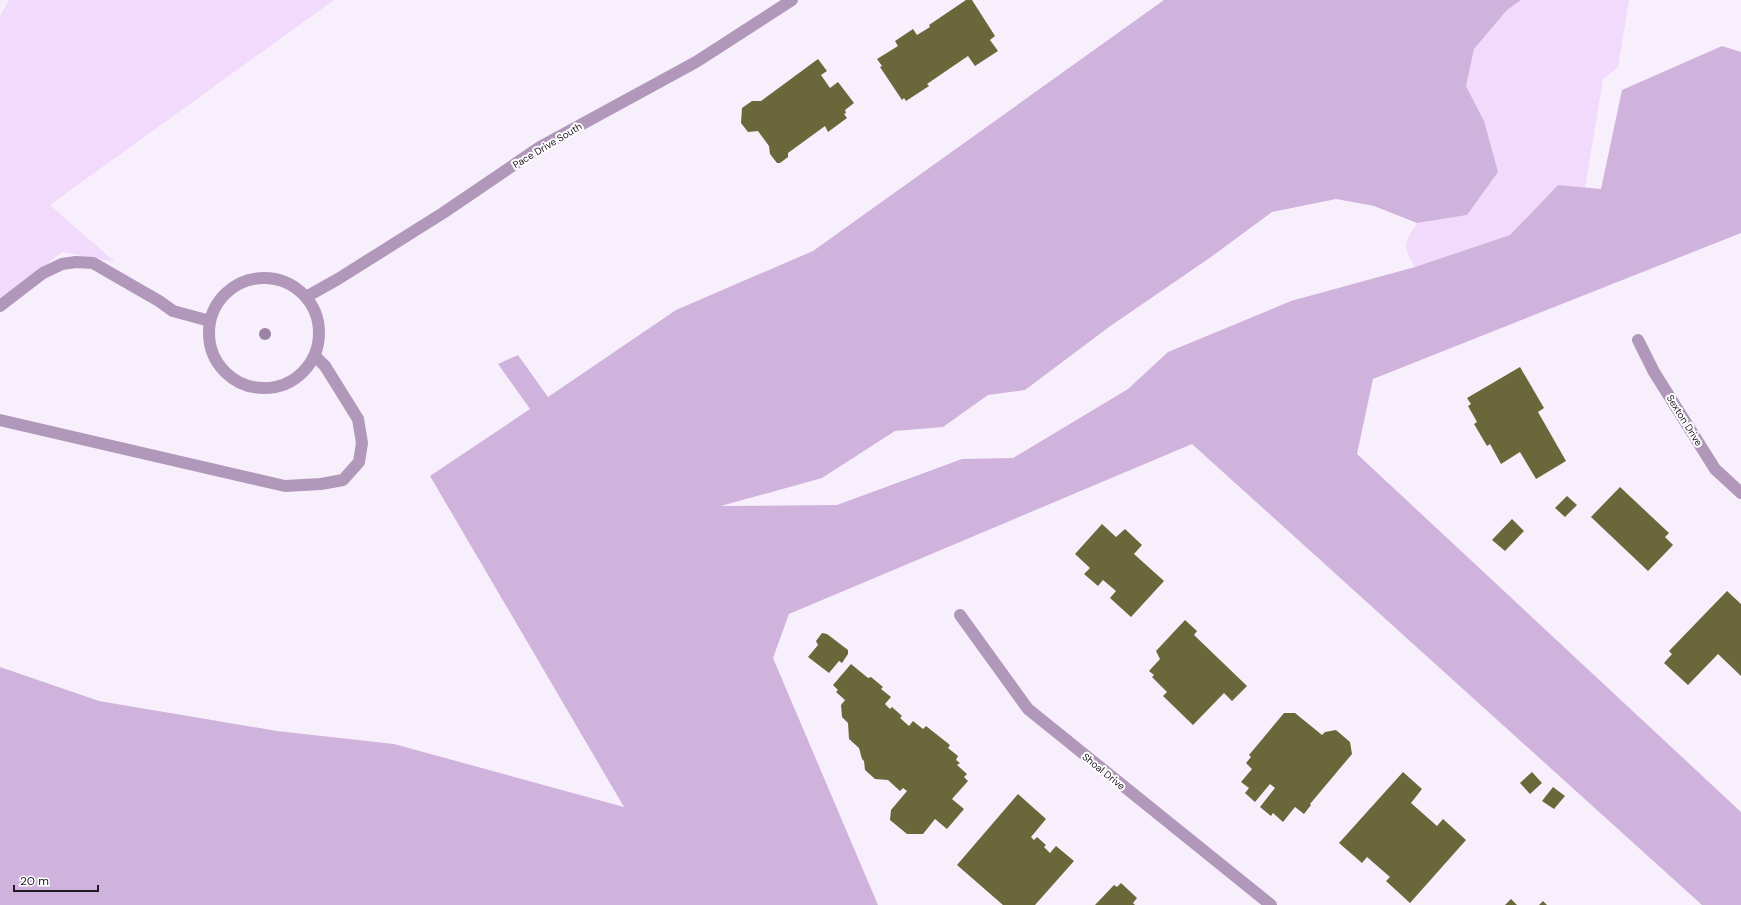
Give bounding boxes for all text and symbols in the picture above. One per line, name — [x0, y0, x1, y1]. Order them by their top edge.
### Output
street label: Pace Drive South — [510, 120, 584, 171]
street label: Sexton Drive — [1664, 392, 1706, 449]
street label: Shoal Drive — [1080, 750, 1128, 793]
scale bar — [14, 867, 98, 893]
text: 20 m — [20, 873, 49, 889]

